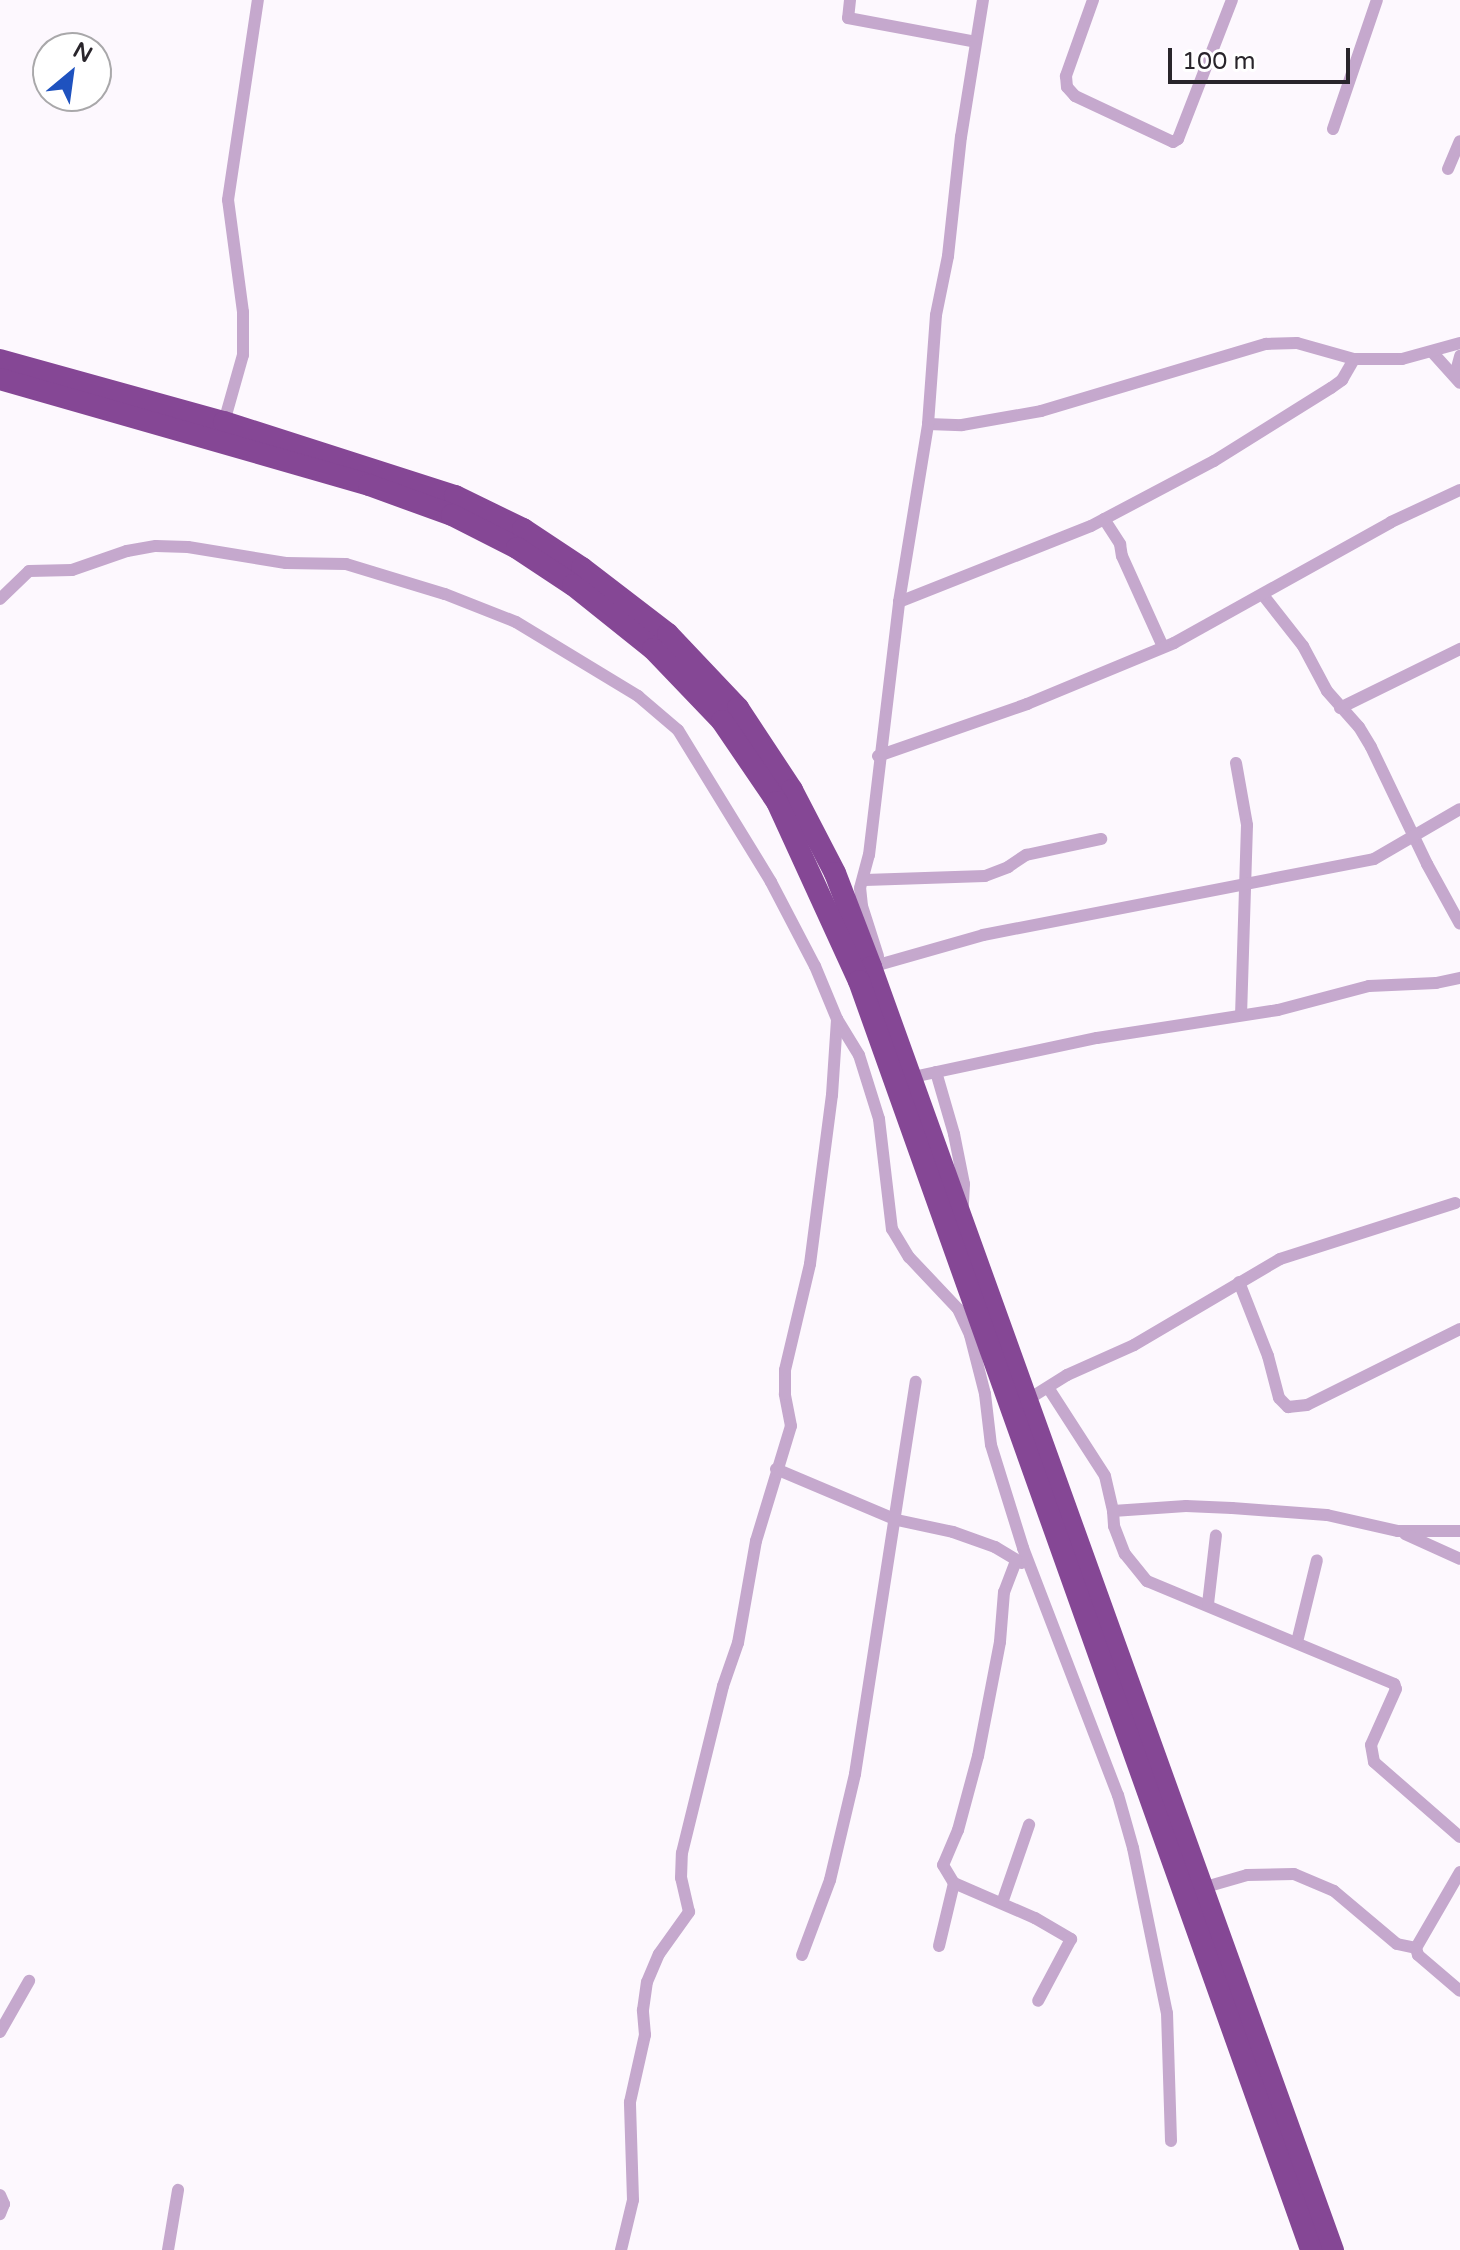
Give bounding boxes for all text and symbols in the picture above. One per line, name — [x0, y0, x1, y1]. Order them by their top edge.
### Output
north arrow — [32, 32, 112, 112]
scale bar — [1172, 32, 1354, 82]
text: N — [69, 37, 97, 68]
text: 100 m — [1182, 47, 1256, 76]

